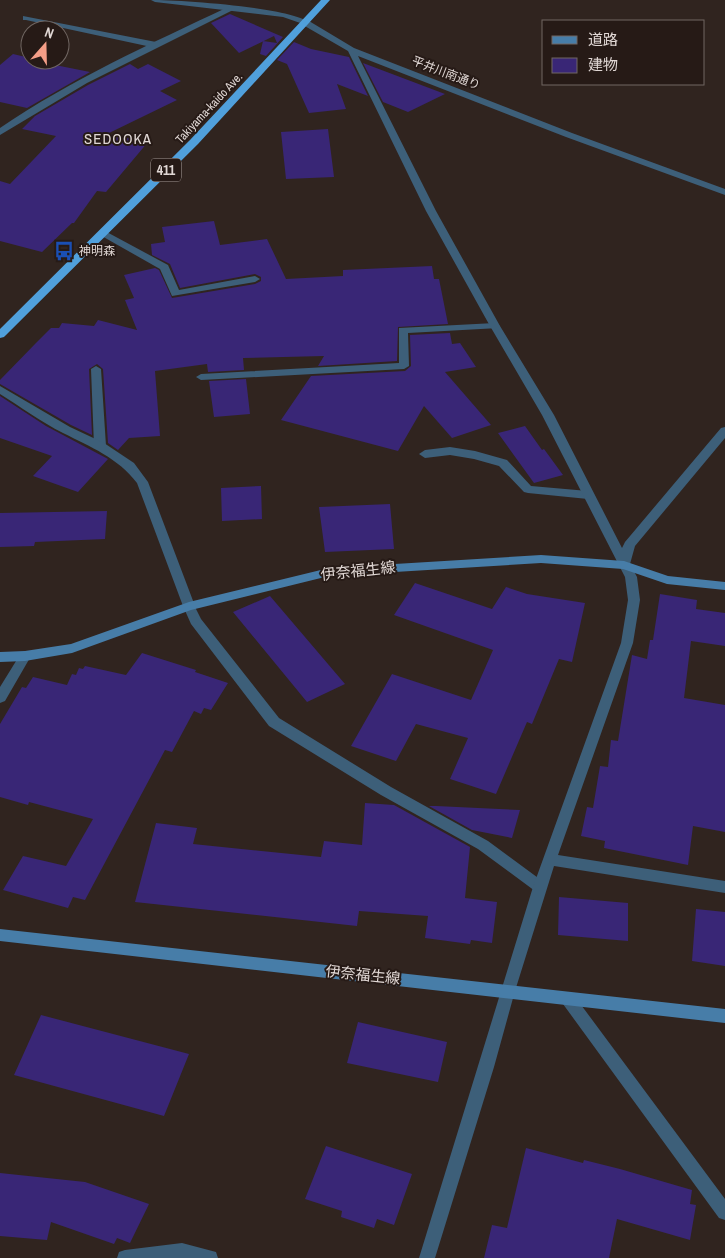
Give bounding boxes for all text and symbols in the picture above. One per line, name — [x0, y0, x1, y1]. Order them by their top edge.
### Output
north arrow — [20, 20, 70, 70]
legend — [542, 20, 705, 85]
text: N — [42, 23, 56, 43]
text: 道路 — [588, 29, 618, 50]
street label: 平井川南通り — [410, 53, 482, 93]
text: 建物 — [588, 54, 618, 75]
street label: Takiyama-kaido Ave. — [172, 69, 246, 147]
district label: SEDOOKA — [84, 128, 152, 149]
road number: 411 — [151, 158, 181, 182]
bus stop icon: 神明森 — [53, 240, 75, 262]
place label: 神明森 — [79, 243, 115, 259]
street label: 伊奈福生線 — [320, 556, 396, 585]
street label: 伊奈福生線 — [325, 960, 401, 989]

